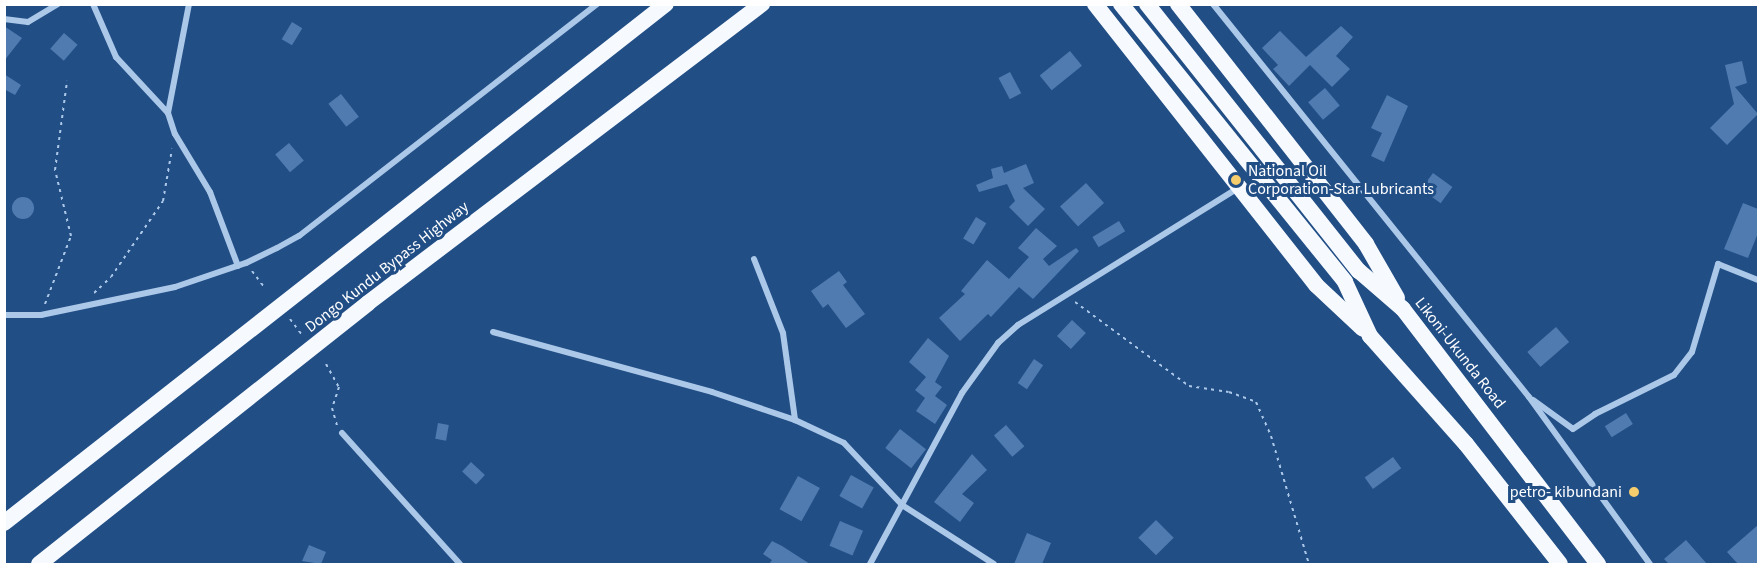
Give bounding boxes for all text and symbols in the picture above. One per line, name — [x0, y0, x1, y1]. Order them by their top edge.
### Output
place label: National Oil Corporation-Star Lubricants — [1248, 161, 1434, 199]
marker: National Oil Corporation-Star Lubricants — [1229, 173, 1243, 187]
street label: Dongo Kundu Bypass Highway — [301, 197, 473, 337]
street label: Likoni-Ukunda Road — [1411, 294, 1509, 412]
place label: petro- kibundani — [1510, 482, 1622, 502]
marker: petro- kibundani — [1627, 485, 1641, 499]

